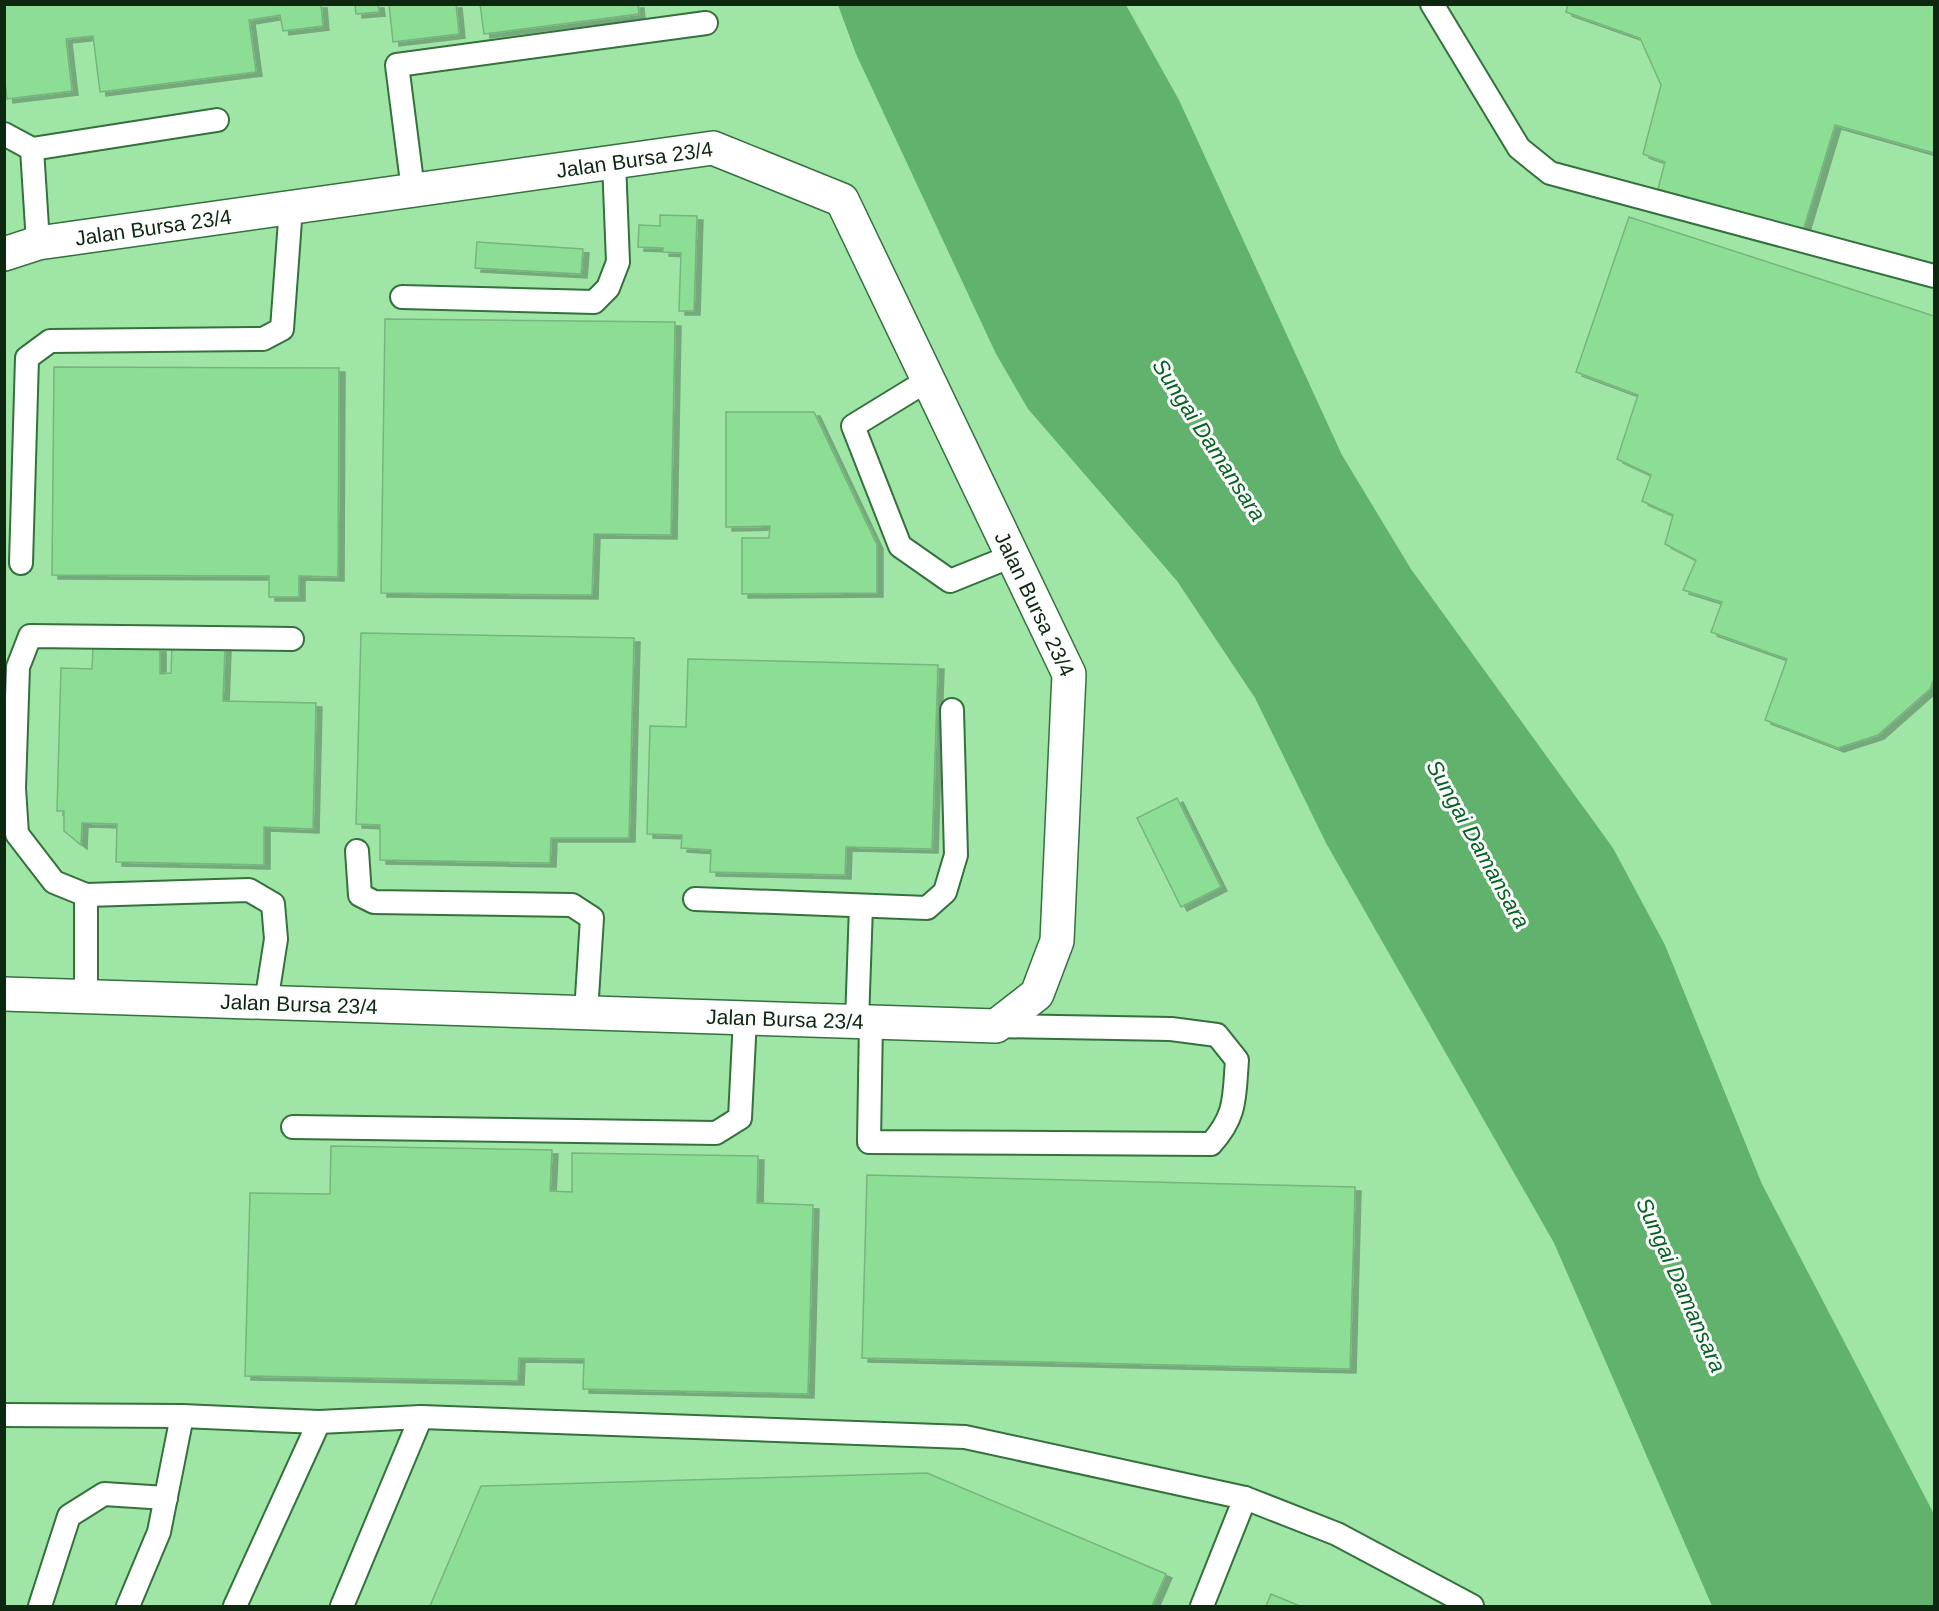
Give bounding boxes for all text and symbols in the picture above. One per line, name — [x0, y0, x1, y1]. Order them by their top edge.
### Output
street label: Jalan Bursa 23/4 — [555, 137, 714, 181]
street label: Jalan Bursa 23/4 — [73, 204, 233, 249]
water label: Sungai Damansara — [1147, 354, 1271, 526]
street label: Jalan Bursa 23/4 — [991, 528, 1080, 680]
water label: Sungai Damansara — [1421, 756, 1535, 932]
street label: Jalan Bursa 23/4 — [220, 990, 378, 1018]
street label: Jalan Bursa 23/4 — [706, 1005, 864, 1033]
water label: Sungai Damansara — [1631, 1194, 1731, 1376]

